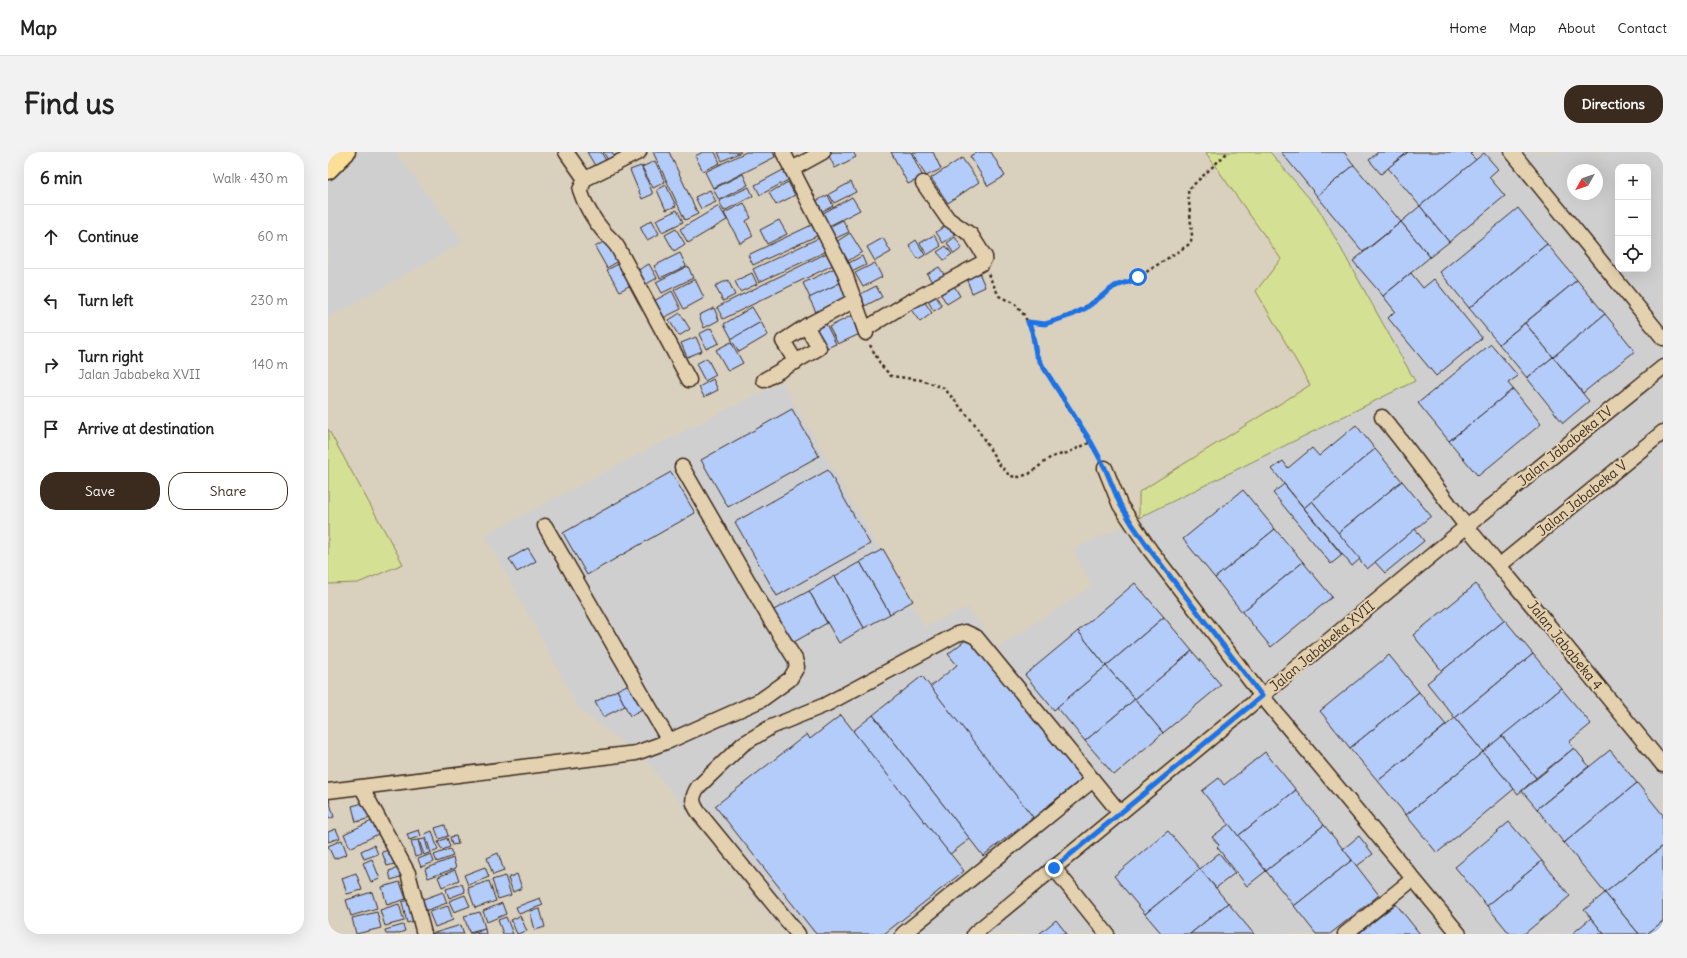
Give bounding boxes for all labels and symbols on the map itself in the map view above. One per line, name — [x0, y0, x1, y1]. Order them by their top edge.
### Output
north arrow — [1567, 164, 1603, 200]
route start — [1129, 268, 1147, 286]
street label: Jalan Jababeka IV — [1514, 402, 1616, 490]
street label: Jalan Jababeka V — [1533, 456, 1631, 540]
street label: Jalan Jababeka XVII — [1266, 597, 1378, 695]
street label: Jalan Jababeka 4 — [1523, 597, 1607, 693]
route end — [1045, 859, 1063, 877]

